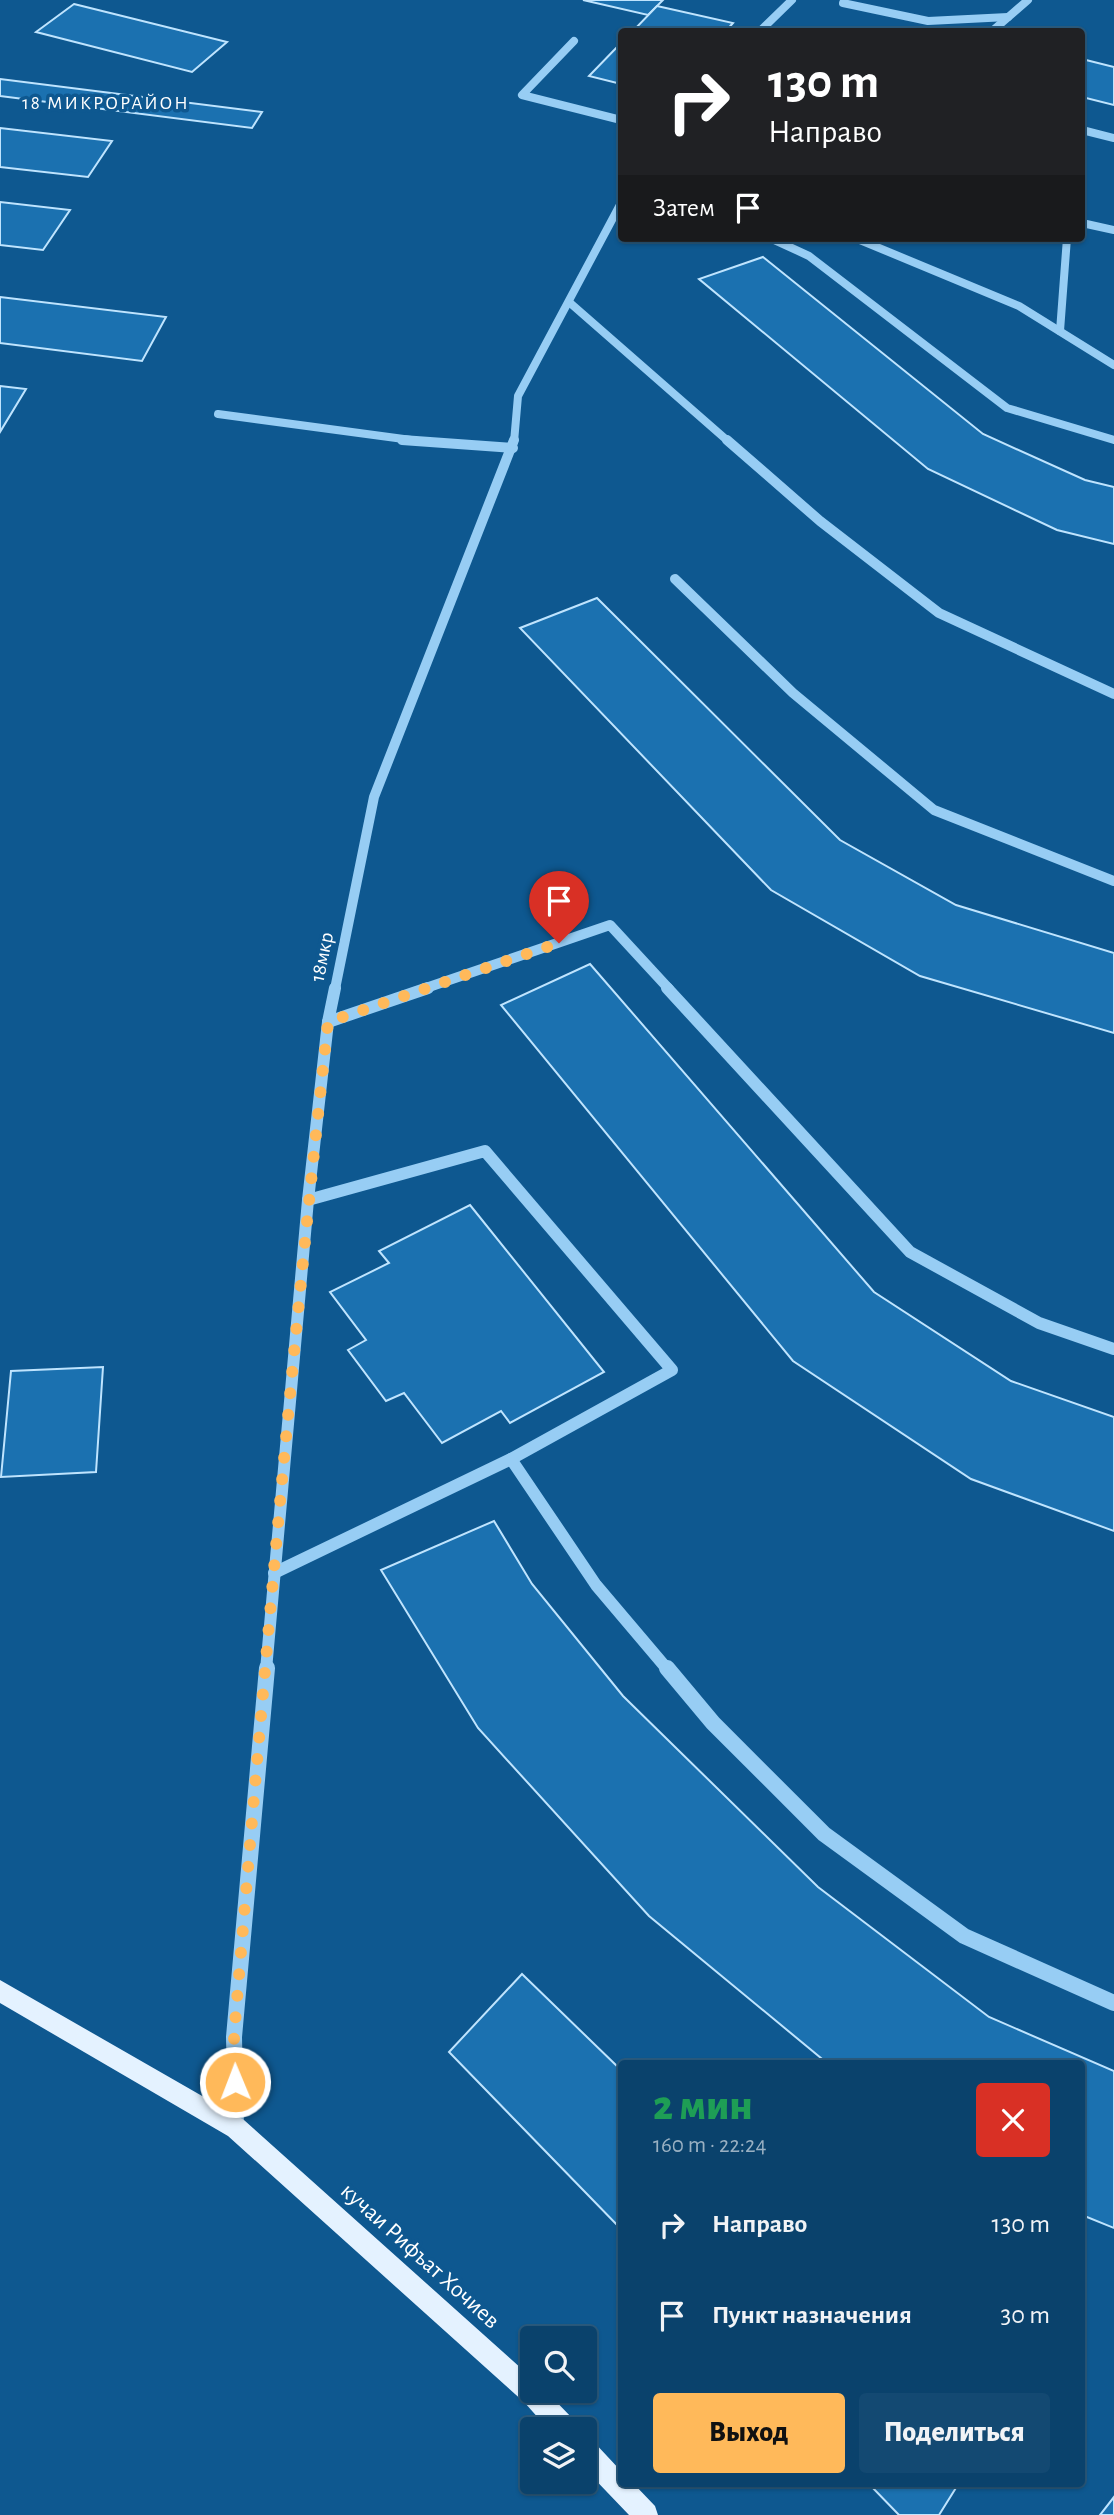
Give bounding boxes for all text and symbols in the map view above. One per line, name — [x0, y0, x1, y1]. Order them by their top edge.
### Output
icon: right — [653, 56, 744, 147]
text: 130 m — [768, 58, 879, 107]
district label: 18 МИКРОРАЙОН — [22, 93, 190, 113]
text: Направо — [768, 116, 882, 148]
icon: arrive — [729, 189, 767, 227]
text: Затем — [653, 195, 715, 221]
pin — [529, 871, 589, 943]
icon: arrive — [540, 882, 578, 920]
street label: 18мкр — [307, 930, 337, 984]
position arrow — [198, 2045, 272, 2119]
button: close — [976, 2083, 1050, 2157]
text: 2 мин — [653, 2085, 753, 2127]
text: 160 m · 22:24 — [653, 2134, 767, 2157]
street label: кучаи Рифъат Хочиев — [336, 2179, 504, 2333]
icon: right — [653, 2206, 691, 2244]
text: Направо — [712, 2211, 807, 2237]
text: 130 m — [992, 2211, 1050, 2237]
icon: arrive — [653, 2297, 691, 2335]
text: Пункт назначения — [712, 2302, 912, 2328]
text: 30 m — [1000, 2302, 1050, 2328]
map controls — [520, 2326, 597, 2494]
button: search — [520, 2326, 597, 2403]
button: Выход — [653, 2393, 845, 2473]
button: Поделиться — [859, 2393, 1050, 2473]
button: layers — [520, 2417, 597, 2494]

